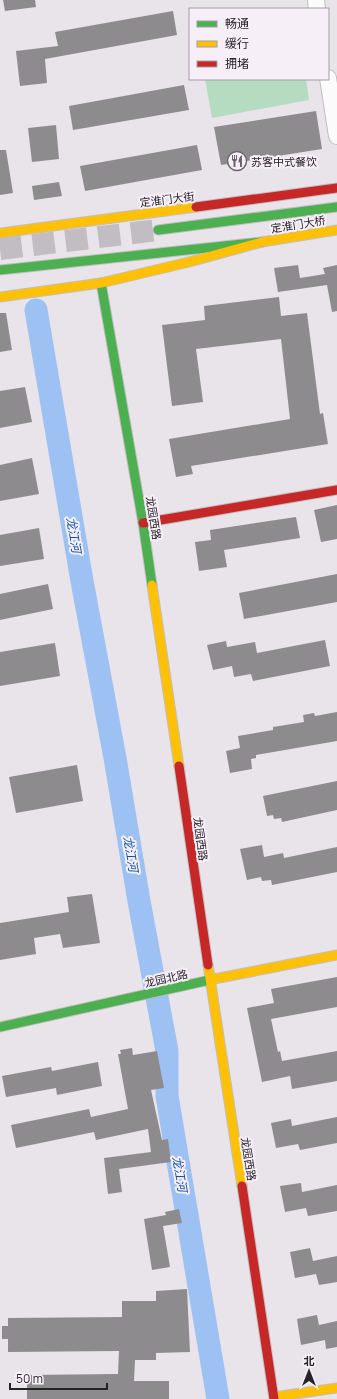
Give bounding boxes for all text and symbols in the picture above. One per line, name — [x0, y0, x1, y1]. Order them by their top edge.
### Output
legend — [189, 8, 329, 80]
text: 畅通 — [225, 15, 249, 32]
text: 缓行 — [225, 35, 249, 52]
text: 拥堵 — [225, 55, 249, 72]
restaurant icon: 苏客中式餐饮 — [226, 150, 248, 172]
place label: 苏客中式餐饮 — [251, 154, 317, 169]
street label: 定淮门大街 — [139, 188, 195, 210]
street label: 定淮门大桥 — [270, 212, 326, 236]
street label: 龙园西路 — [143, 495, 165, 541]
water label: 龙江河 — [63, 516, 86, 556]
street label: 龙园西路 — [191, 816, 211, 862]
water label: 龙江河 — [120, 835, 143, 875]
street label: 龙园北路 — [143, 966, 189, 990]
street label: 龙园西路 — [238, 1136, 260, 1182]
water label: 龙江河 — [169, 1155, 192, 1195]
north arrow — [289, 1351, 329, 1391]
text: 北 — [304, 1353, 315, 1368]
scale bar — [10, 1365, 107, 1391]
text: 50 m — [16, 1370, 43, 1387]

